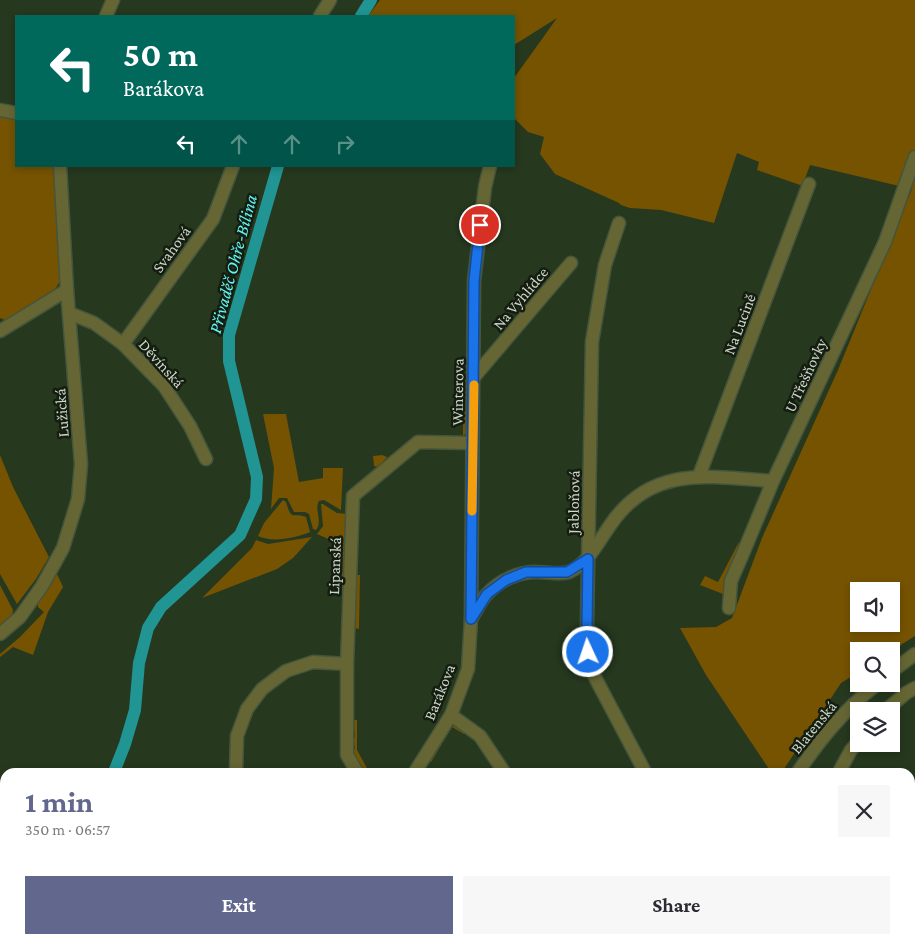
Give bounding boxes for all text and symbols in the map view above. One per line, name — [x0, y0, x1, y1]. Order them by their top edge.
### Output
icon: left — [40, 35, 105, 100]
text: 50 m — [123, 35, 198, 74]
text: Barákova — [123, 76, 204, 101]
icon: left — [172, 130, 200, 158]
icon: ahead — [225, 130, 253, 158]
icon: ahead — [278, 130, 306, 158]
icon: right — [331, 130, 359, 158]
water label: Přivaděč Ohře-Bílina — [205, 192, 261, 336]
pin — [459, 204, 501, 246]
icon: arrive — [466, 211, 494, 239]
street label: Svahová — [149, 222, 194, 276]
street label: Na Vyhlídce — [489, 264, 552, 334]
street label: Na Lucině — [720, 291, 759, 357]
street label: U Třešňovky — [781, 335, 831, 415]
street label: Děvínská — [136, 336, 188, 391]
street label: Winterova — [448, 358, 467, 426]
street label: Lužická — [51, 387, 72, 438]
street label: Jabloňová — [564, 469, 584, 536]
street label: Lipanská — [325, 536, 345, 595]
map controls — [850, 582, 900, 752]
button: sound — [850, 582, 900, 632]
position arrow — [561, 625, 613, 677]
button: search — [850, 642, 900, 692]
street label: Barákova — [421, 661, 459, 723]
street label: Blatenská — [787, 697, 840, 757]
button: layers — [850, 702, 900, 752]
text: 1 min — [25, 785, 93, 818]
button: close — [838, 785, 890, 837]
text: 350 m · 06:57 — [25, 821, 110, 838]
button: Exit — [25, 876, 453, 934]
button: Share — [463, 876, 890, 934]

